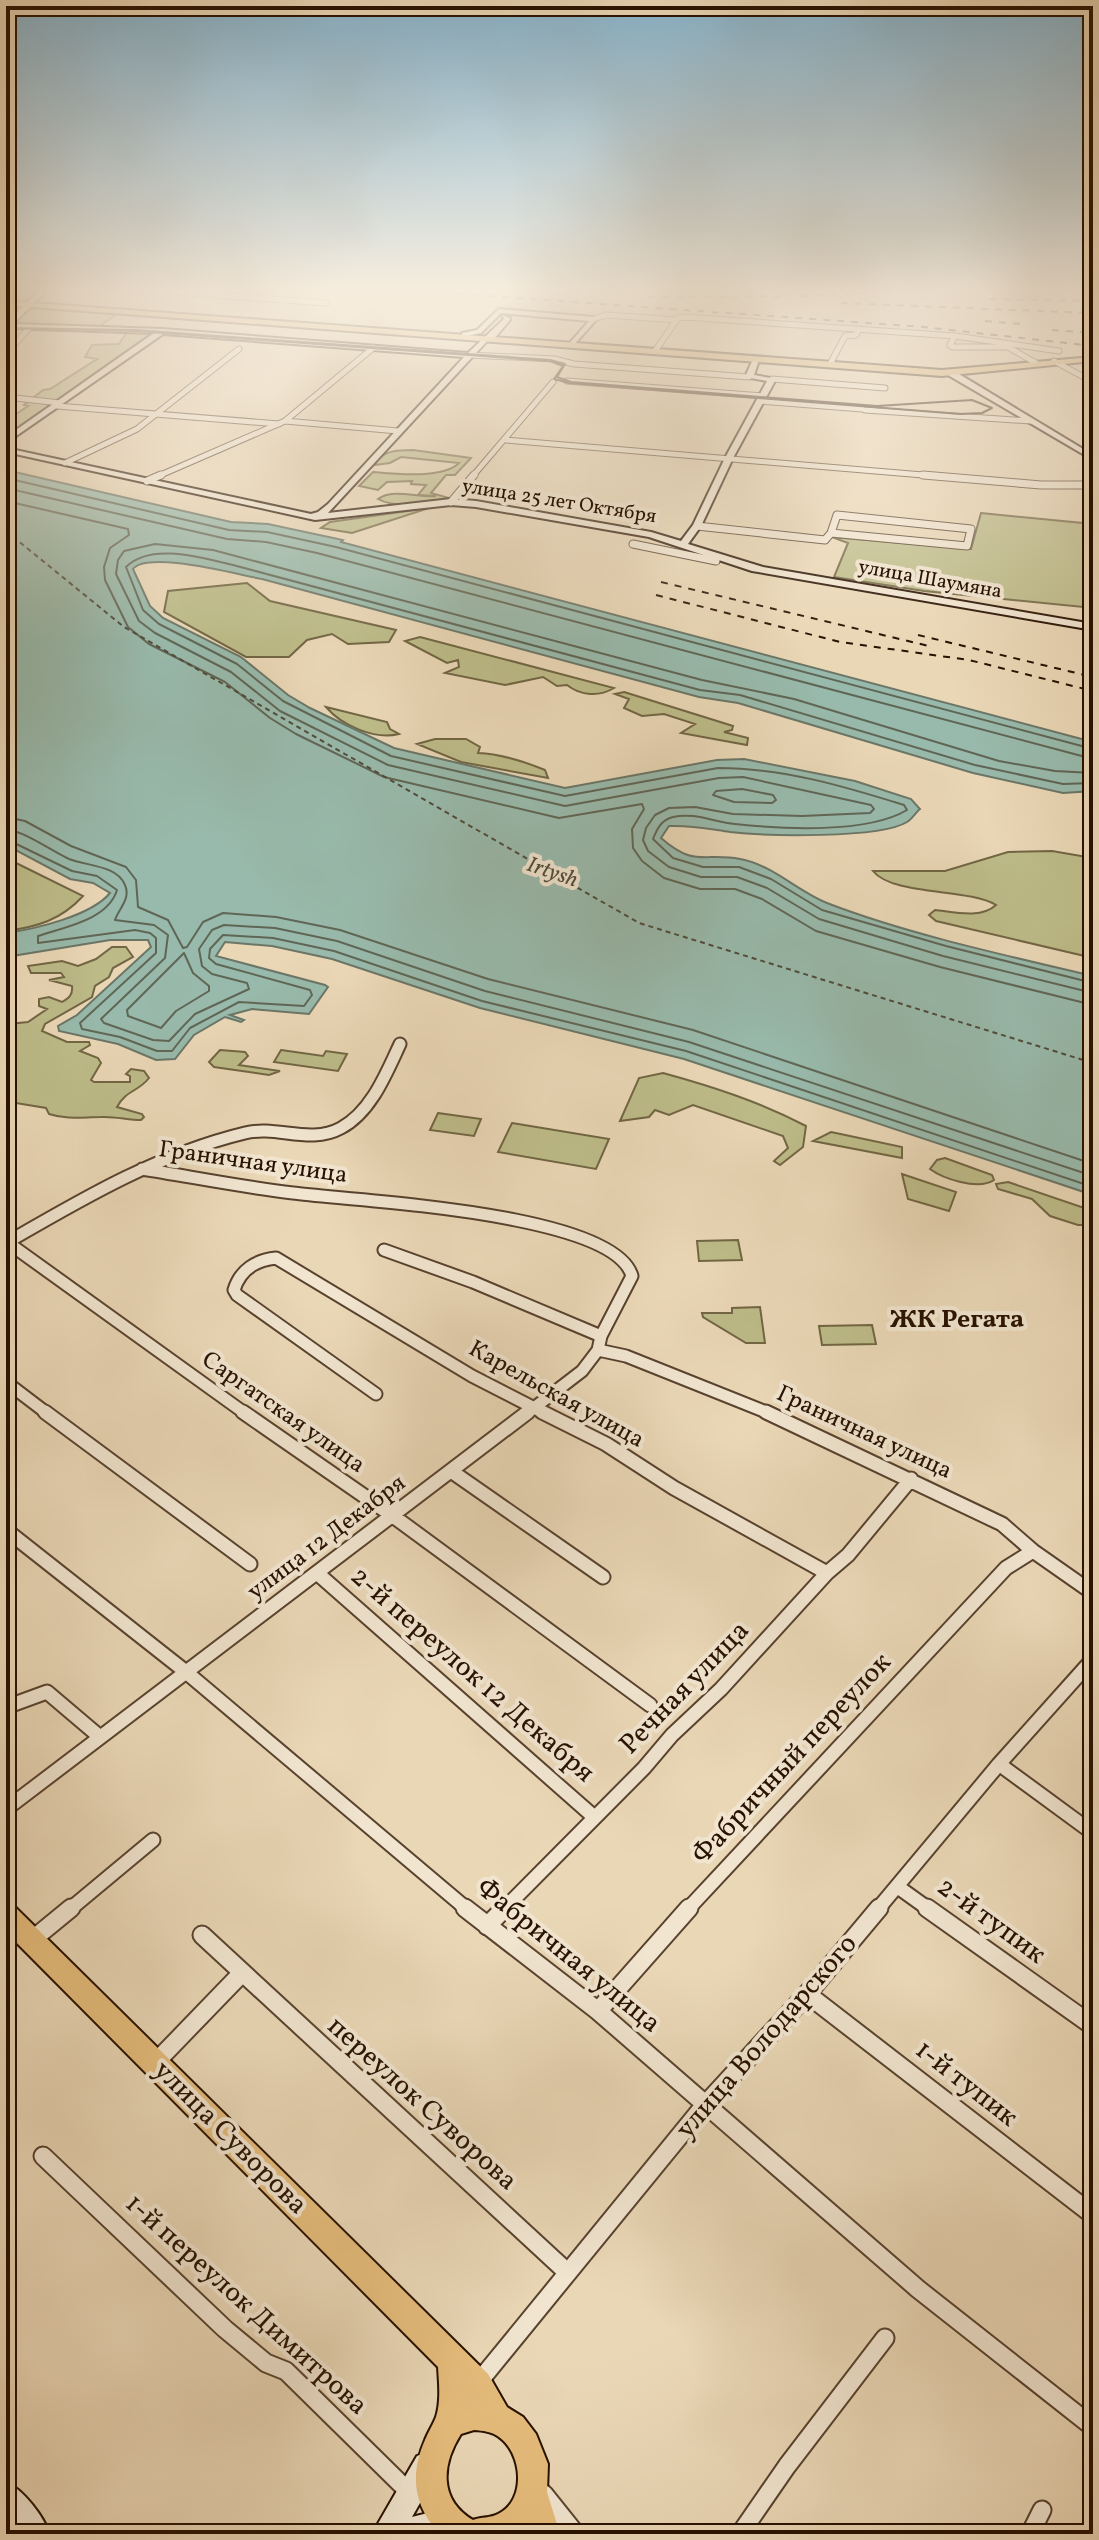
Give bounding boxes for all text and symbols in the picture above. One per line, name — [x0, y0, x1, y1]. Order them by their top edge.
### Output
street label: улица 25 лет Октября — [460, 473, 658, 531]
street label: улица Шаумяна — [856, 554, 1004, 606]
water label: Irtysh — [522, 850, 582, 896]
street label: Граничная улица — [156, 1133, 350, 1193]
district label: ЖК Регата — [890, 1302, 1024, 1338]
street label: Карельская улица — [462, 1333, 650, 1457]
street label: Саргатская улица — [194, 1344, 372, 1482]
street label: Граничная улица — [771, 1377, 957, 1489]
street label: улица 12 Декабря — [241, 1467, 413, 1609]
street label: 2-й переулок 12 Декабря — [341, 1558, 603, 1792]
street label: Речная улица — [611, 1612, 759, 1764]
street label: Фабричный переулок — [683, 1644, 901, 1874]
street label: 2-й тупик — [929, 1868, 1054, 1974]
street label: Фабричная улица — [467, 1869, 669, 2043]
street label: улица Володарского — [667, 1926, 867, 2148]
street label: переулок Суворова — [318, 2008, 526, 2200]
street label: 1-й тупик — [906, 2031, 1026, 2137]
street label: улица Суворова — [144, 2052, 316, 2224]
street label: 1-й переулок Димитрова — [116, 2185, 376, 2425]

